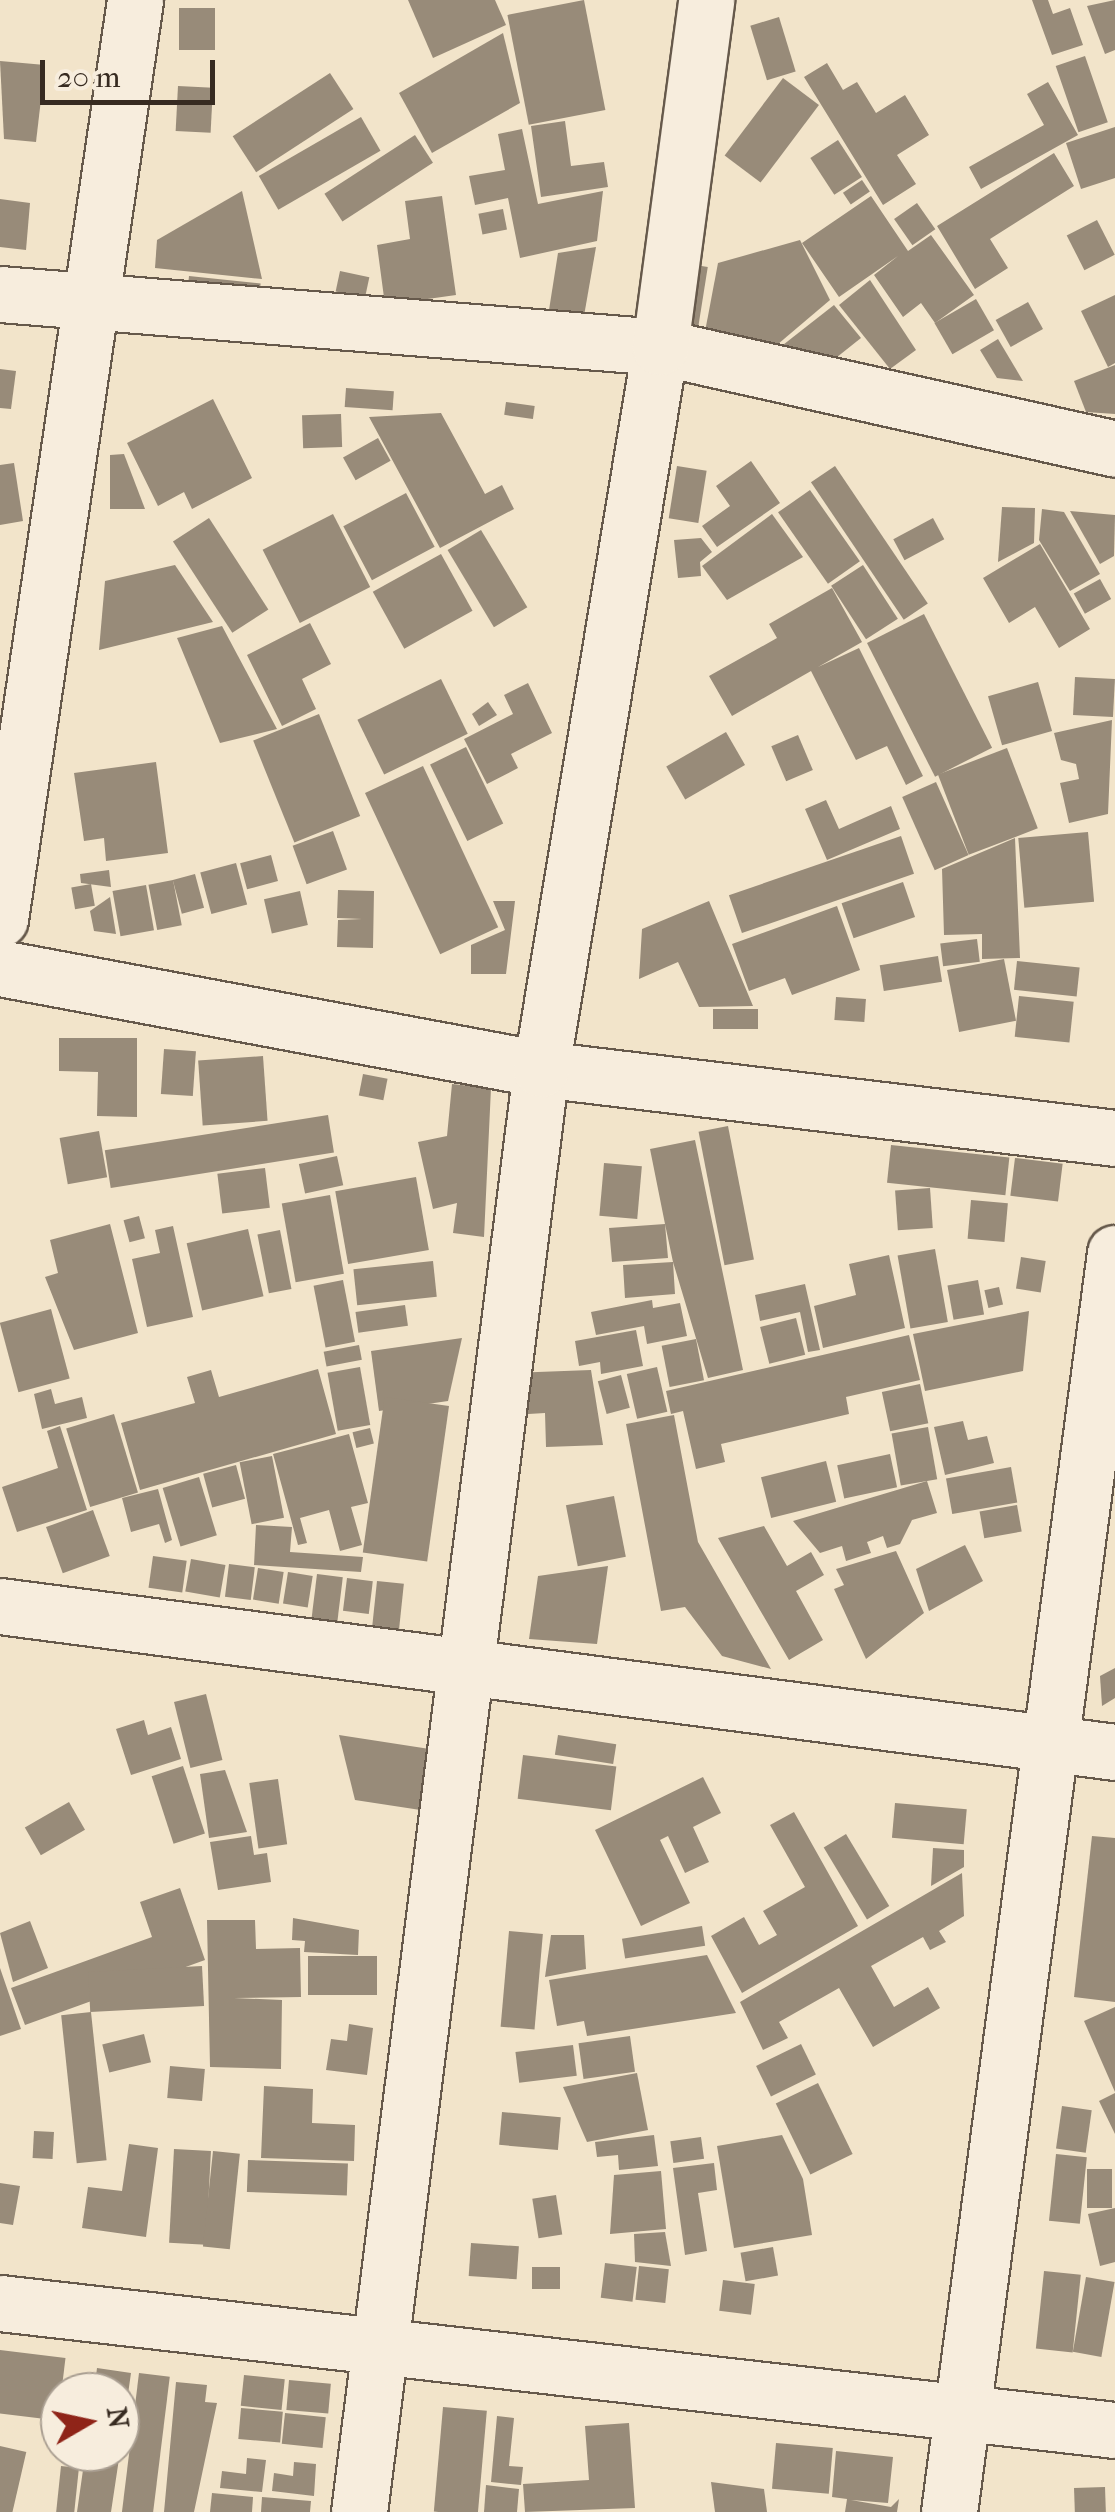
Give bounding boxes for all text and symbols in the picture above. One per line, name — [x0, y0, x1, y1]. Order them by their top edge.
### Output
scale bar — [45, 40, 220, 102]
text: 20 m — [57, 60, 120, 95]
north arrow — [40, 2372, 140, 2472]
text: N — [100, 2404, 136, 2431]

